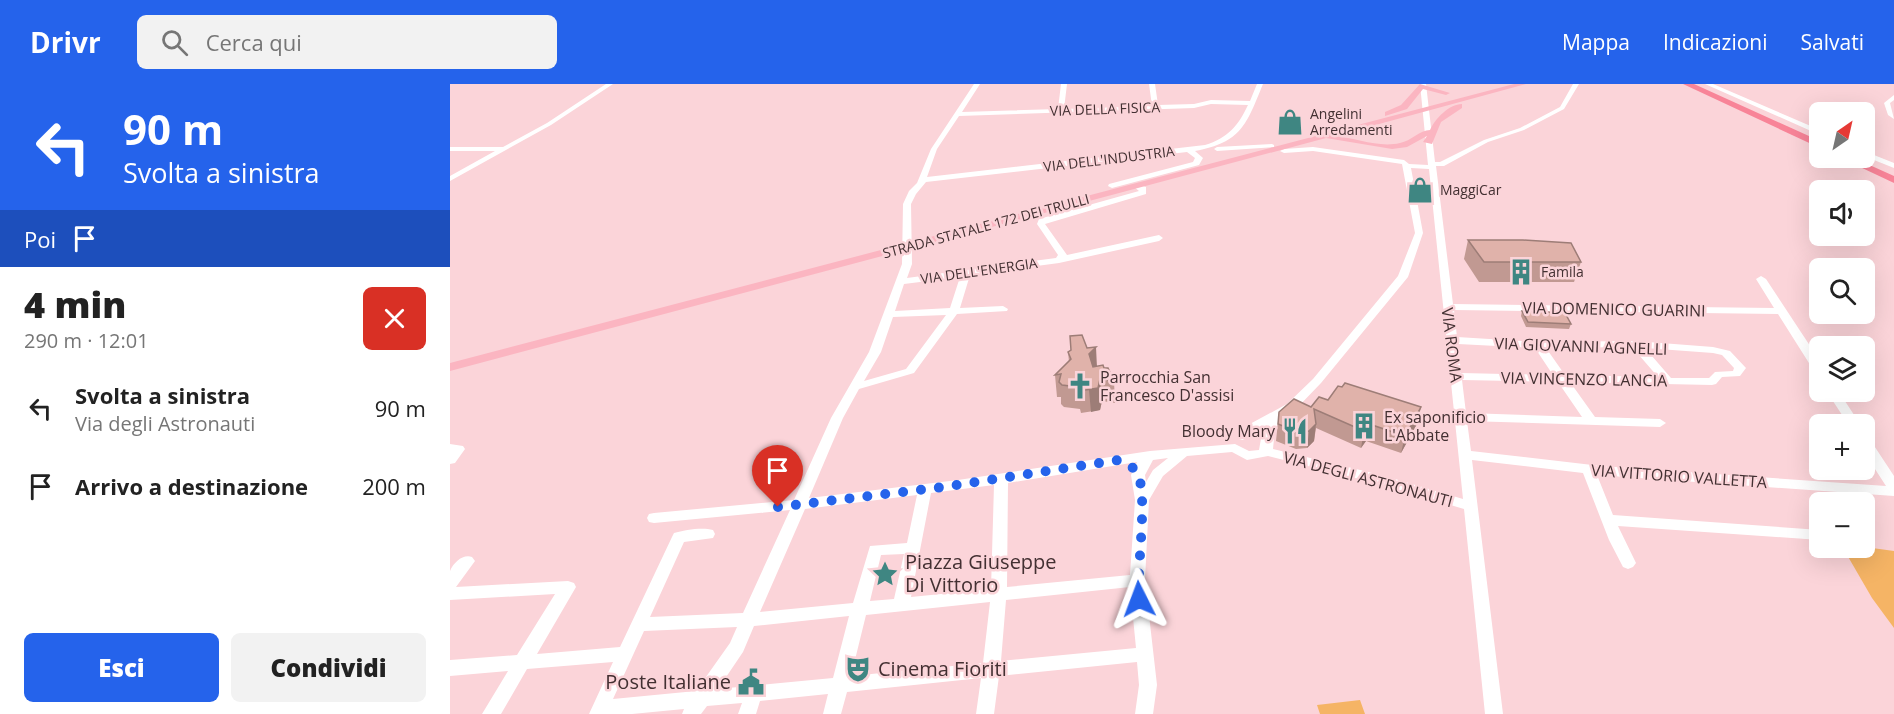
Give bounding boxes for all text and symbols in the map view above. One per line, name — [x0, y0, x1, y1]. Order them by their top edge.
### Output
search box — [137, 15, 557, 69]
text: Drivr — [30, 23, 101, 61]
icon: search — [158, 26, 191, 59]
text: Cerca qui — [206, 27, 302, 57]
text: Mappa — [1562, 28, 1630, 56]
text: Indicazioni — [1663, 28, 1768, 56]
text: Salvati — [1801, 28, 1864, 56]
street label: VIA DELLA FISICA — [1050, 97, 1161, 120]
text: 90 m — [123, 100, 223, 157]
north arrow — [1809, 102, 1875, 168]
map controls — [1809, 102, 1875, 558]
place label: Angelini Arredamenti — [1310, 104, 1392, 139]
shop icon: Angelini Arredamenti — [1275, 107, 1305, 137]
icon: left — [24, 108, 102, 186]
street label: VIA DELL'INDUSTRIA — [1042, 141, 1176, 176]
text: Svolta a sinistra — [123, 154, 320, 191]
shop icon: MaggiCar — [1405, 175, 1435, 205]
place label: MaggiCar — [1440, 180, 1502, 199]
button: sound — [1809, 180, 1875, 246]
street label: STRADA STATALE 172 DEI TRULLI — [880, 189, 1091, 262]
icon: arrive — [68, 222, 101, 255]
text: Poi — [24, 224, 56, 254]
street label: VIA DELL'ENERGIA — [919, 253, 1039, 288]
building icon: Famila — [1506, 257, 1536, 287]
button: search — [1809, 258, 1875, 324]
place label: Famila — [1541, 262, 1584, 281]
text: 4 min — [24, 280, 126, 329]
button: close — [363, 287, 426, 350]
street label: VIA DOMENICO GUARINI — [1522, 296, 1706, 322]
street label: VIA ROMA — [1437, 306, 1468, 384]
text: 290 m · 12:01 — [24, 327, 149, 354]
street label: VIA GIOVANNI AGNELLI — [1494, 332, 1668, 360]
button: layers — [1809, 336, 1875, 402]
place label: Parrocchia San Francesco D'assisi — [1100, 366, 1234, 406]
street label: VIA VINCENZO LANCIA — [1501, 367, 1668, 391]
church icon: Parrocchia San Francesco D'assisi — [1065, 371, 1095, 401]
text: Svolta a sinistra — [75, 380, 250, 410]
icon: left — [24, 392, 57, 425]
text: 90 m — [375, 393, 426, 423]
place label: Ex saponificio L'Abbate — [1384, 406, 1486, 446]
text: Via degli Astronauti — [75, 410, 255, 437]
building icon: Ex saponificio L'Abbate — [1349, 411, 1379, 441]
button: + — [1809, 414, 1875, 480]
restaurant icon: Bloody Mary — [1280, 416, 1310, 446]
place label: Bloody Mary — [1182, 420, 1276, 442]
pin — [752, 445, 803, 507]
street label: VIA DEGLI ASTRONAUTI — [1281, 446, 1455, 512]
icon: arrive — [761, 454, 794, 487]
street label: VIA VITTORIO VALLETTA — [1590, 459, 1769, 493]
icon: arrive — [24, 470, 57, 503]
text: Arrivo a destinazione — [75, 471, 308, 501]
text: 200 m — [362, 471, 426, 501]
button: − — [1809, 492, 1875, 558]
place label: Piazza Giuseppe Di Vittorio — [905, 548, 1057, 598]
place icon: Piazza Giuseppe Di Vittorio — [870, 559, 900, 589]
position arrow — [1107, 567, 1171, 631]
button: Esci — [24, 633, 219, 702]
button: Condividi — [231, 633, 426, 702]
theatre icon: Cinema Fioriti — [843, 654, 873, 684]
place label: Cinema Fioriti — [878, 655, 1007, 682]
public building icon: Poste Italiane — [736, 667, 766, 697]
place label: Poste Italiane — [605, 668, 731, 695]

